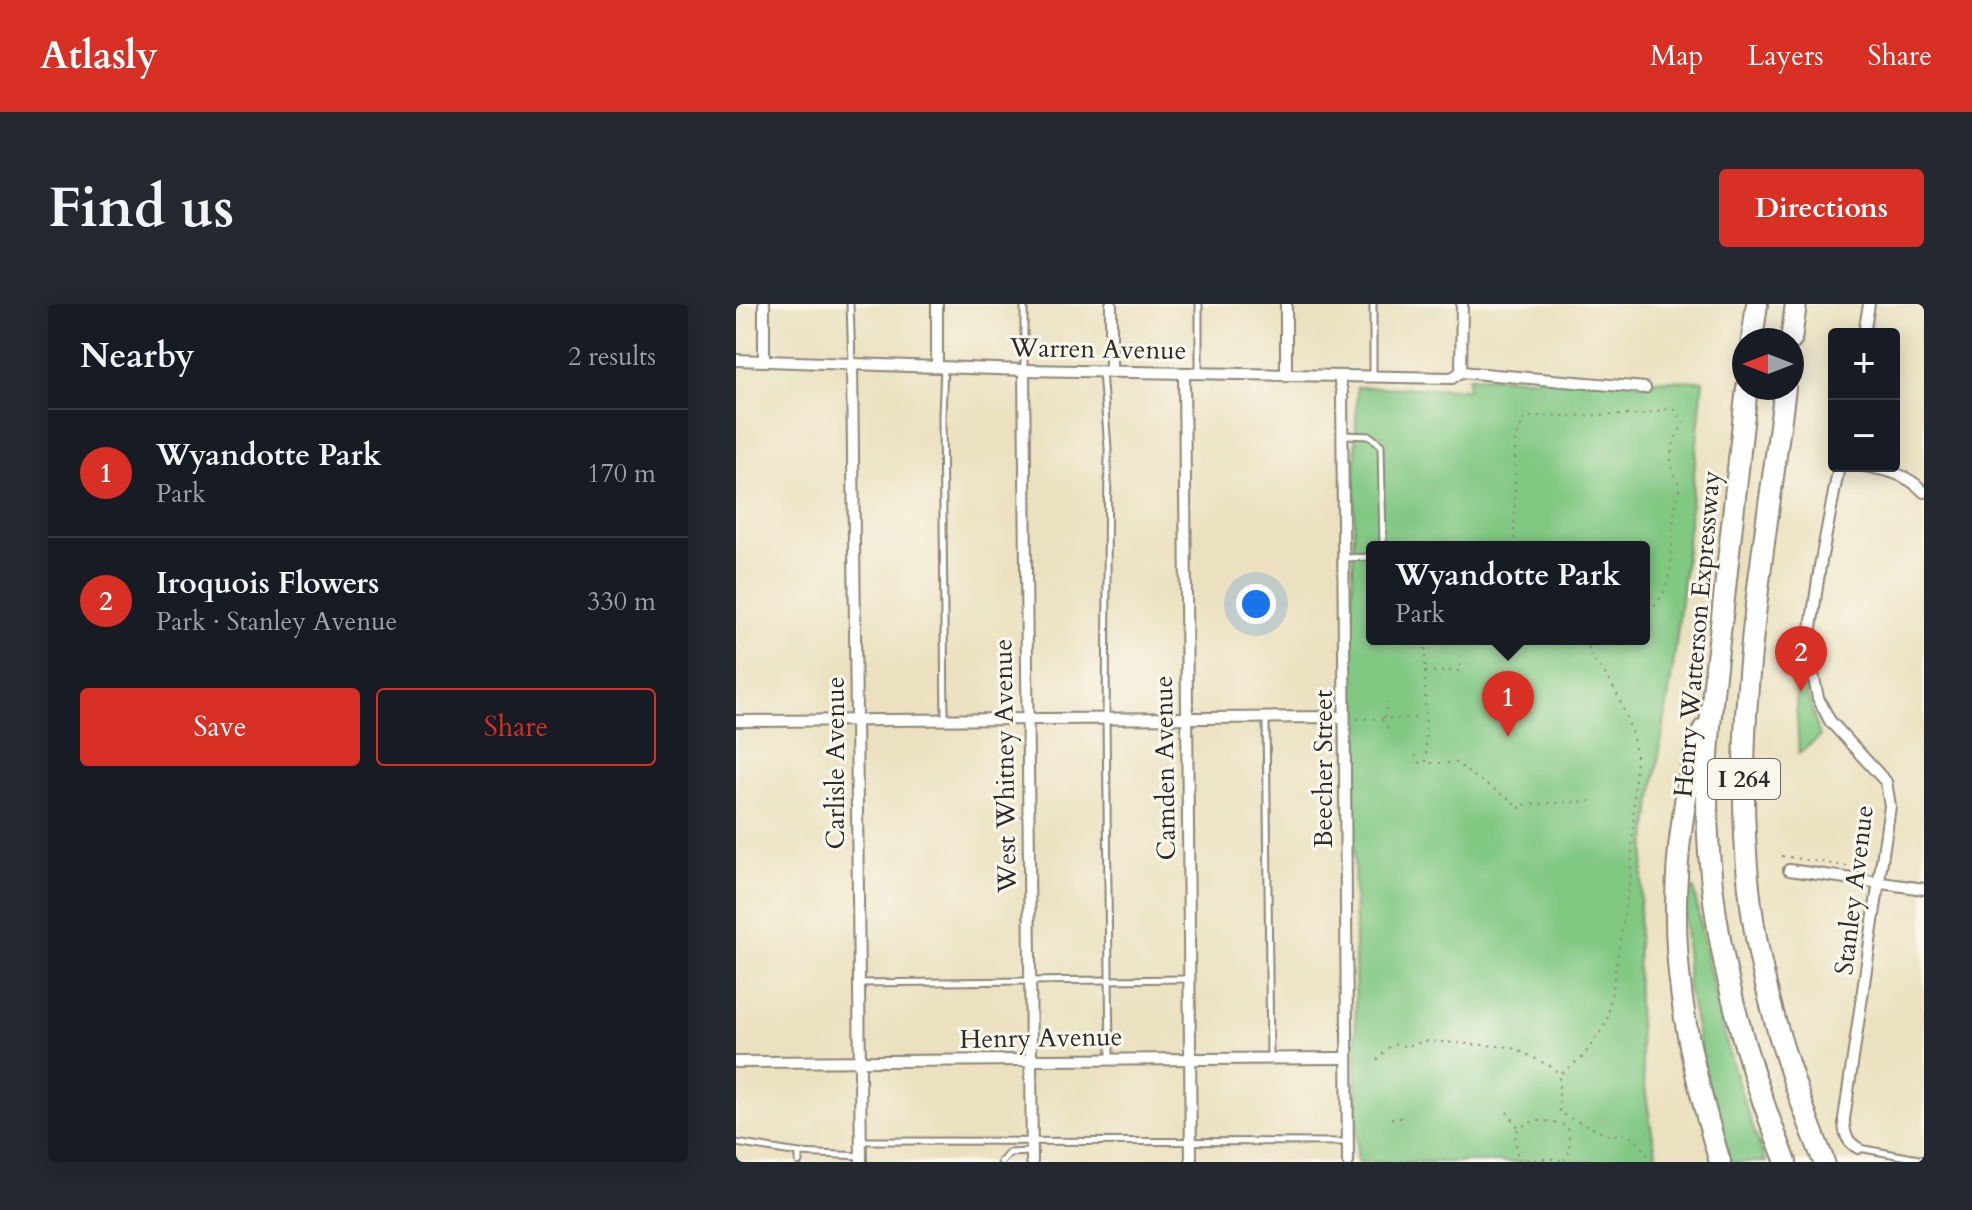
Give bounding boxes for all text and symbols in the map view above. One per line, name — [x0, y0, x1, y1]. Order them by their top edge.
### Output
text: Atlasly — [40, 30, 158, 82]
text: Map — [1650, 37, 1703, 75]
text: Layers — [1747, 37, 1824, 75]
text: Share — [1868, 37, 1932, 75]
button: Directions — [1719, 169, 1924, 247]
text: Find us — [48, 171, 234, 246]
north arrow — [1732, 328, 1804, 400]
map controls — [1828, 328, 1900, 472]
button: + — [1828, 328, 1900, 400]
street label: Warren Avenue — [1008, 330, 1187, 368]
text: Nearby — [80, 333, 195, 379]
text: 2 results — [568, 339, 656, 374]
button: − — [1828, 400, 1900, 472]
text: Wyandotte Park — [156, 435, 381, 476]
text: 1 — [99, 456, 113, 491]
text: 170 m — [587, 456, 656, 491]
street label: Henry Watterson Expressway — [1665, 469, 1729, 799]
text: Park — [156, 476, 206, 511]
popup — [1366, 541, 1650, 645]
text: Wyandotte Park — [1395, 555, 1621, 596]
text: Iroquois Flowers — [156, 563, 379, 604]
text: 2 — [99, 584, 113, 619]
text: 330 m — [587, 584, 656, 619]
your location — [1236, 584, 1276, 624]
text: Park — [1395, 596, 1445, 631]
text: Park · Stanley Avenue — [156, 604, 397, 639]
pin: 2 — [1775, 626, 1827, 692]
street label: West Whitney Avenue — [985, 638, 1025, 895]
pin: 1 — [1482, 671, 1534, 737]
street label: Camden Avenue — [1146, 675, 1184, 861]
street label: Carlisle Avenue — [818, 677, 853, 849]
button: Save — [80, 688, 360, 766]
button: Share — [376, 688, 656, 766]
street label: Beecher Street — [1306, 690, 1341, 848]
road number: I 264 — [1708, 759, 1780, 799]
street label: Stanley Avenue — [1826, 803, 1882, 977]
street label: Henry Avenue — [959, 1019, 1123, 1057]

